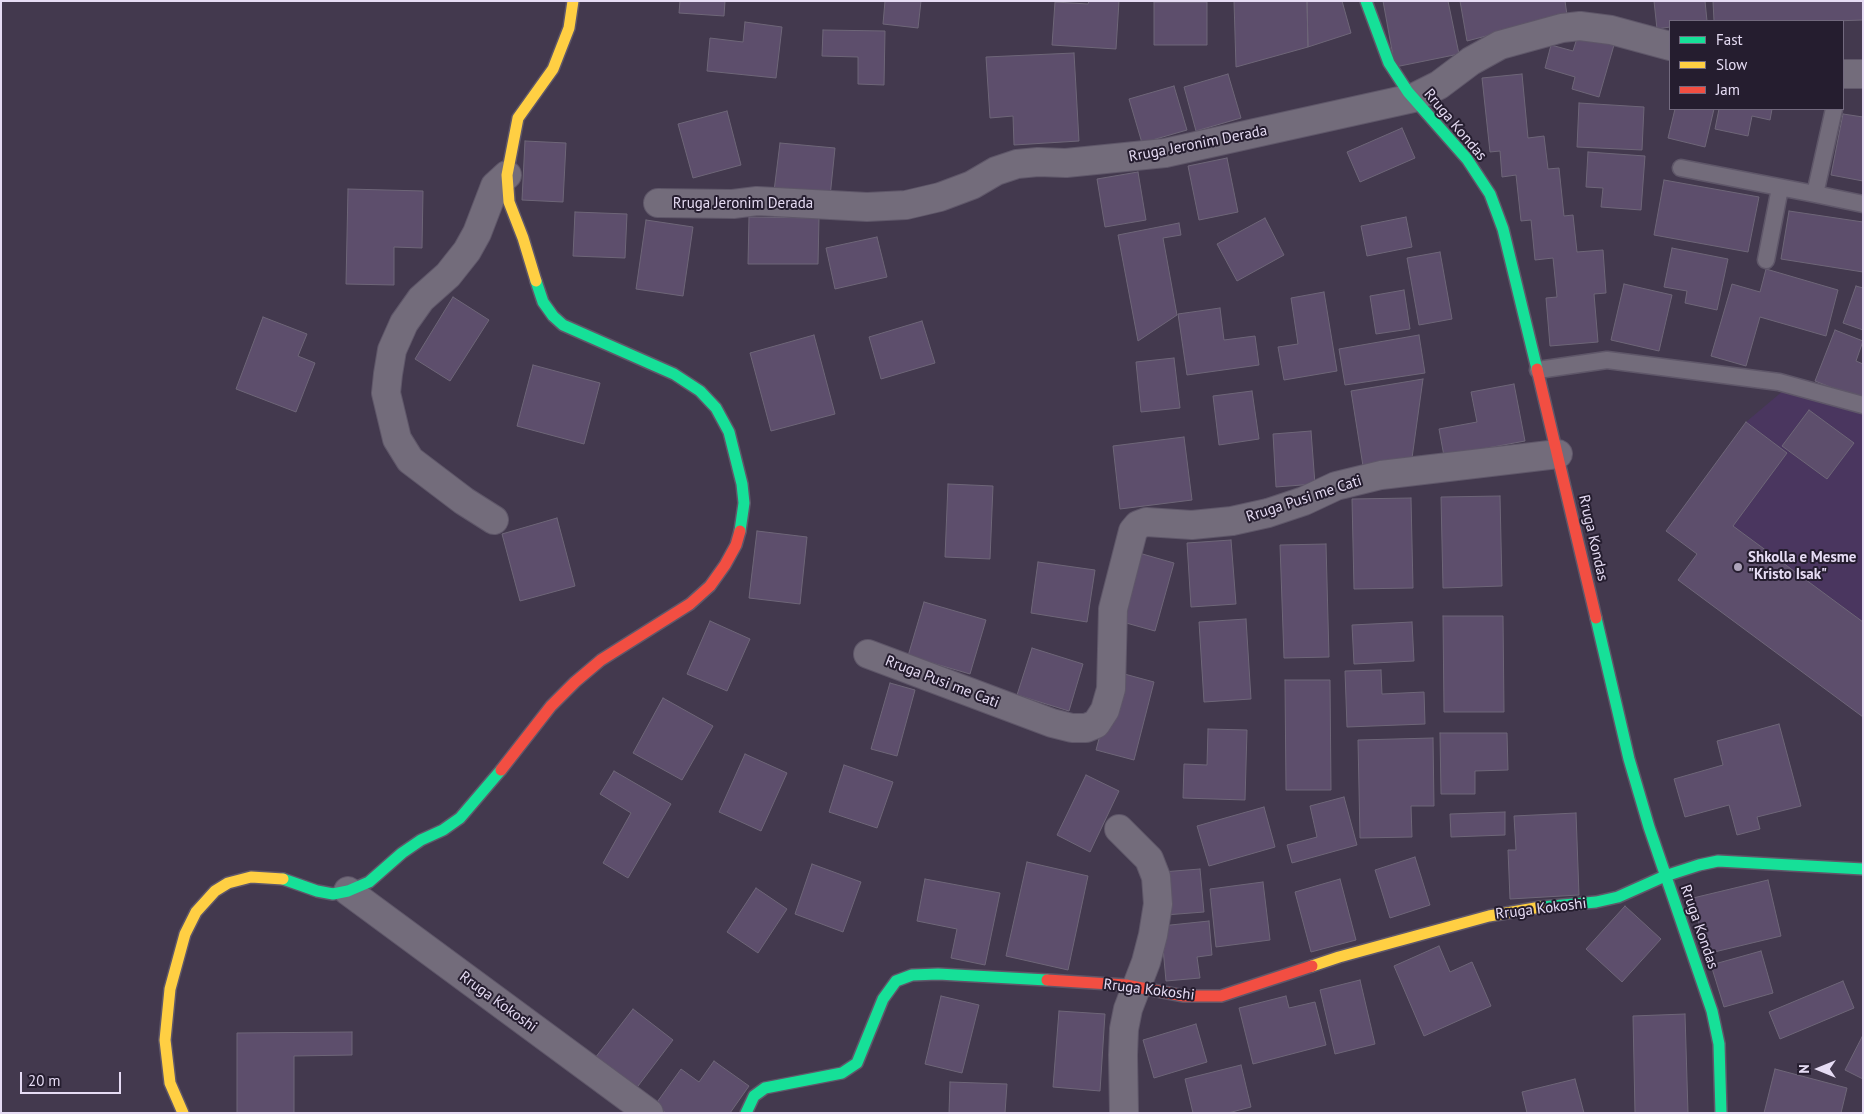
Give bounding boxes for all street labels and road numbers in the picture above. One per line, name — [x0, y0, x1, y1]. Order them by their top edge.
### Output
street label: Rruga Kondas — [1420, 86, 1490, 164]
street label: Rruga Jeronim Derada — [1127, 122, 1269, 166]
street label: Rruga Jeronim Derada — [673, 195, 813, 213]
street label: Rruga Pusi me Cati — [1244, 472, 1364, 526]
street label: Rruga Kondas — [1574, 493, 1612, 583]
street label: Rruga Pusi me Cati — [883, 652, 1001, 712]
street label: Rruga Kondas — [1676, 882, 1722, 972]
street label: Rruga Kokoshi — [1494, 894, 1588, 924]
street label: Rruga Kokoshi — [456, 968, 540, 1036]
street label: Rruga Kokoshi — [1102, 975, 1196, 1005]

